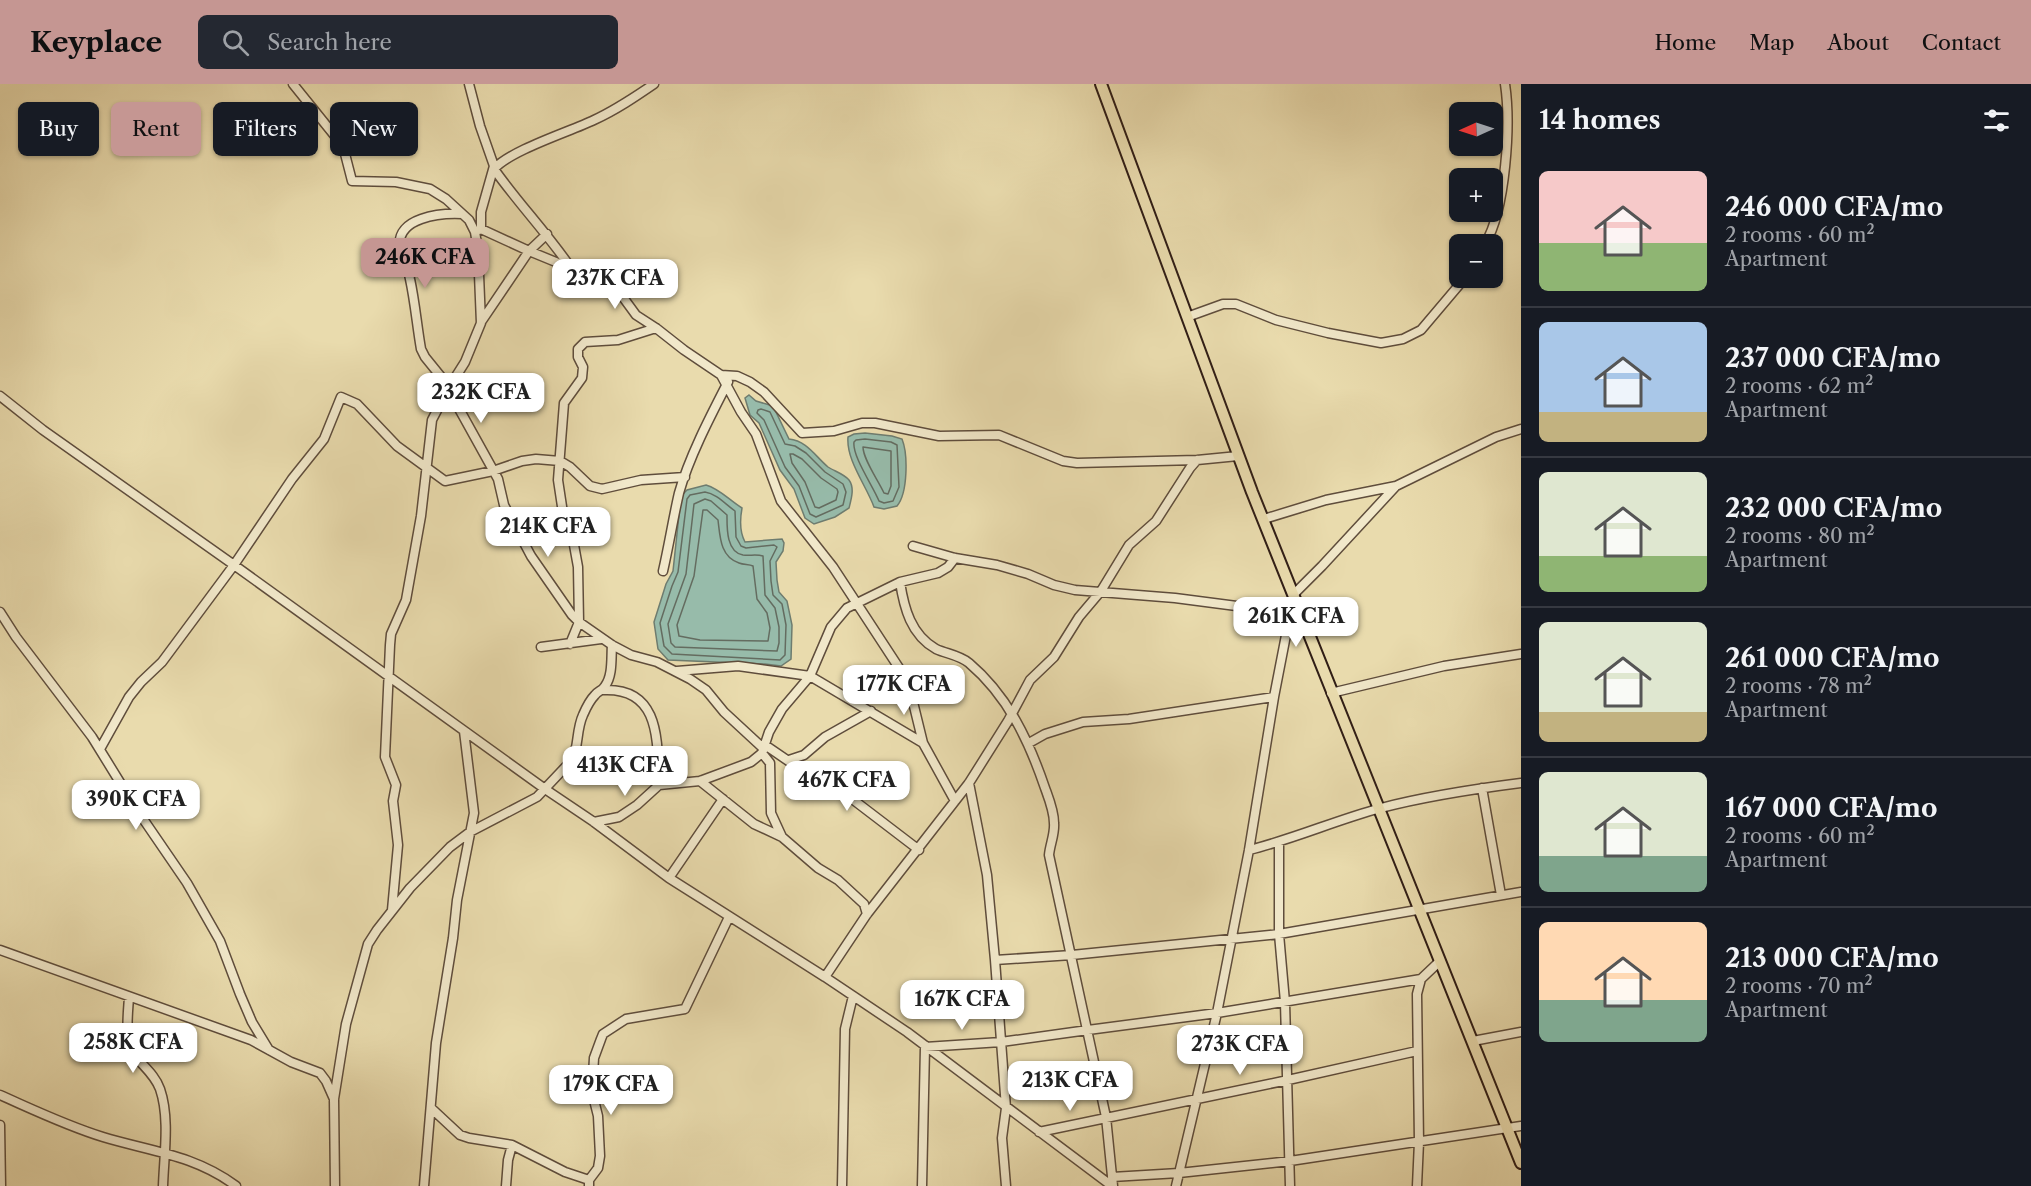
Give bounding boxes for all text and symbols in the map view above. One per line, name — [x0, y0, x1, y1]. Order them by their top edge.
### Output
search box — [198, 15, 618, 69]
text: Keyplace — [30, 25, 162, 59]
icon: search — [219, 26, 252, 59]
text: Search here — [267, 29, 392, 56]
text: Home — [1655, 30, 1716, 55]
text: Map — [1749, 30, 1794, 55]
text: About — [1827, 30, 1889, 55]
text: Contact — [1922, 30, 2001, 55]
chip: Buy — [18, 102, 99, 156]
chip: Rent — [111, 102, 201, 156]
chip: Filters — [213, 102, 318, 156]
chip: New — [330, 102, 418, 156]
north arrow — [1449, 102, 1503, 156]
map controls — [1449, 102, 1503, 288]
text: 14 homes — [1539, 104, 1661, 136]
icon: filters — [1980, 104, 2013, 137]
button: + — [1449, 168, 1503, 222]
text: 246 000 CFA/mo — [1725, 191, 1943, 223]
icon: home — [1587, 195, 1659, 267]
text: 2 rooms · 60 m² — [1725, 223, 1875, 247]
button: − — [1449, 234, 1503, 288]
pin: 246K CFA — [363, 238, 487, 289]
text: 246K CFA — [375, 245, 475, 269]
text: Apartment — [1725, 247, 1828, 271]
pin: 237K CFA — [553, 259, 677, 310]
text: 237K CFA — [566, 266, 664, 290]
text: 237 000 CFA/mo — [1725, 342, 1941, 374]
icon: home — [1587, 346, 1659, 418]
pin: 232K CFA — [419, 373, 543, 424]
text: 2 rooms · 62 m² — [1725, 374, 1873, 398]
text: 232K CFA — [431, 380, 531, 404]
text: Apartment — [1725, 398, 1828, 422]
text: 232 000 CFA/mo — [1725, 492, 1942, 524]
icon: home — [1587, 496, 1659, 568]
pin: 214K CFA — [486, 507, 610, 558]
text: 214K CFA — [499, 514, 597, 538]
text: 2 rooms · 80 m² — [1725, 524, 1875, 548]
text: Apartment — [1725, 548, 1828, 572]
pin: 261K CFA — [1234, 597, 1358, 648]
text: 261K CFA — [1247, 604, 1345, 628]
text: 261 000 CFA/mo — [1725, 642, 1940, 674]
icon: home — [1587, 646, 1659, 718]
pin: 177K CFA — [842, 665, 966, 716]
text: 177K CFA — [857, 672, 951, 696]
text: 2 rooms · 78 m² — [1725, 674, 1872, 698]
text: Apartment — [1725, 698, 1828, 722]
pin: 413K CFA — [563, 746, 687, 797]
text: 413K CFA — [577, 753, 673, 777]
pin: 467K CFA — [785, 761, 909, 812]
text: 467K CFA — [798, 768, 896, 792]
pin: 390K CFA — [74, 780, 198, 831]
text: 390K CFA — [86, 787, 186, 811]
text: 167 000 CFA/mo — [1725, 792, 1937, 824]
icon: home — [1587, 796, 1659, 868]
text: 2 rooms · 60 m² — [1725, 824, 1875, 848]
text: Apartment — [1725, 848, 1828, 872]
text: 213 000 CFA/mo — [1725, 942, 1939, 974]
icon: home — [1587, 946, 1659, 1018]
text: 2 rooms · 70 m² — [1725, 974, 1873, 998]
pin: 167K CFA — [900, 980, 1024, 1031]
text: 167K CFA — [914, 987, 1010, 1011]
text: Apartment — [1725, 998, 1828, 1022]
pin: 258K CFA — [71, 1023, 195, 1074]
pin: 273K CFA — [1178, 1025, 1302, 1076]
text: 258K CFA — [83, 1030, 183, 1054]
text: 273K CFA — [1191, 1032, 1289, 1056]
pin: 213K CFA — [1008, 1061, 1132, 1112]
pin: 179K CFA — [549, 1065, 673, 1116]
text: 213K CFA — [1022, 1068, 1118, 1092]
text: 179K CFA — [563, 1072, 659, 1096]

